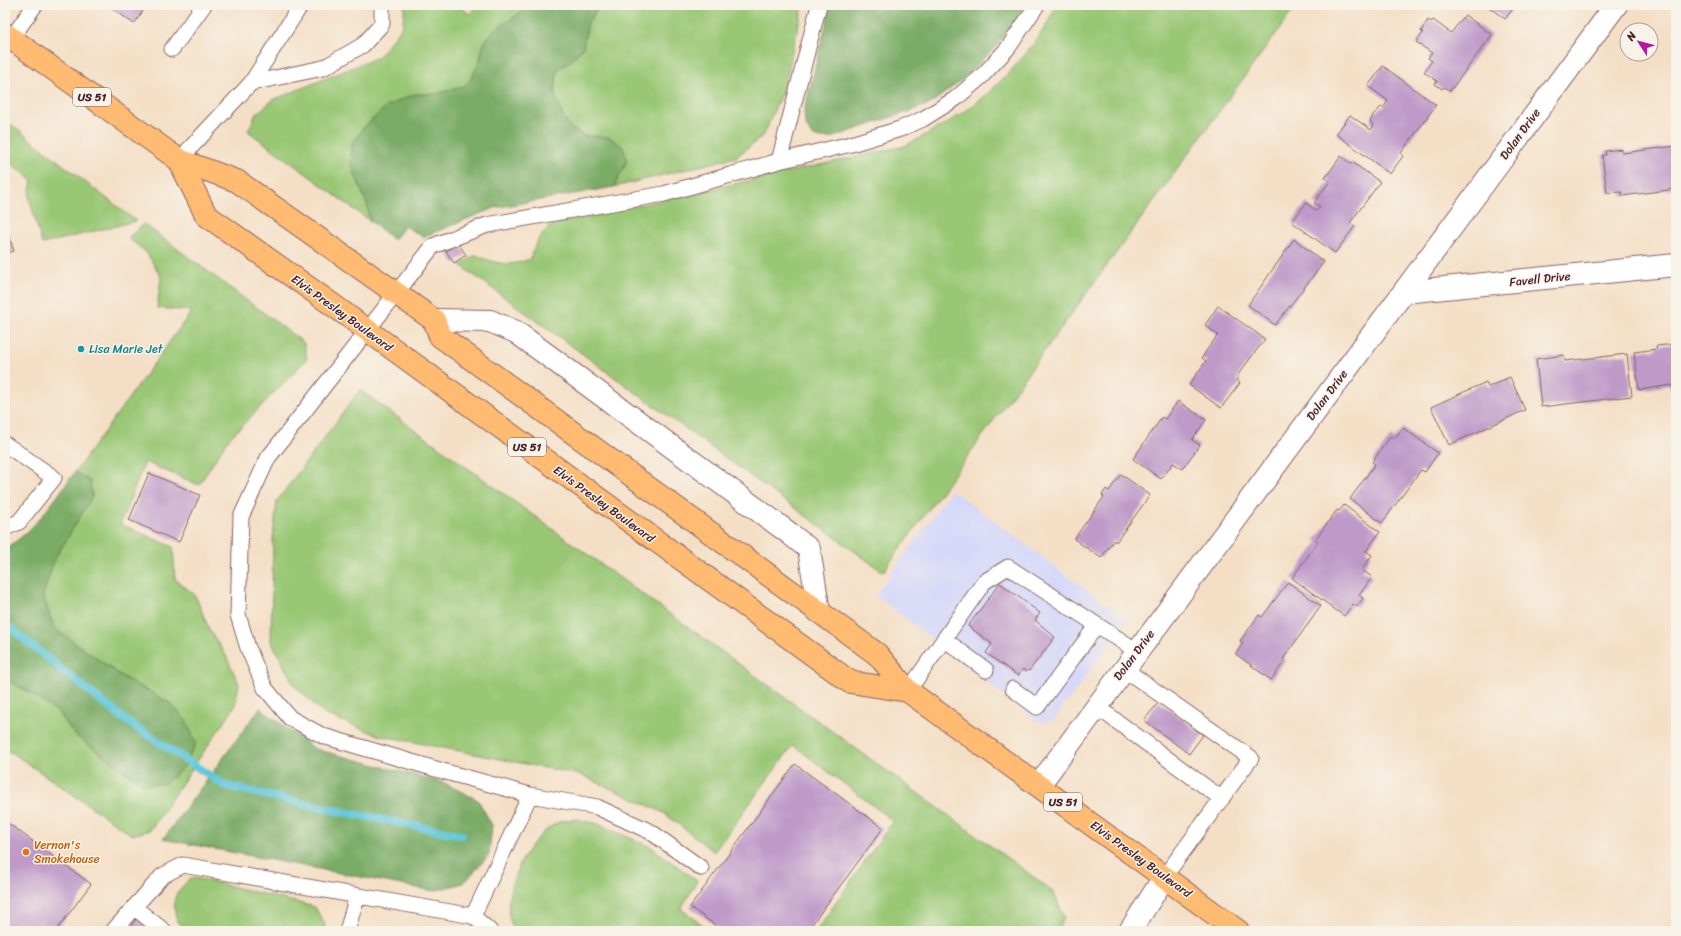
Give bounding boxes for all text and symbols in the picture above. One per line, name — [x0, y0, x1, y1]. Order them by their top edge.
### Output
north arrow — [1619, 22, 1659, 62]
text: N — [1621, 27, 1641, 46]
road number: US 51 — [73, 88, 111, 106]
street label: Dolan Drive — [1494, 103, 1546, 165]
street label: Favell Drive — [1508, 265, 1572, 293]
street label: Elvis Presley Boulevard — [286, 268, 398, 358]
place label: Lisa Marie Jet — [89, 338, 164, 360]
marker: Lisa Marie Jet — [76, 344, 86, 354]
street label: Dolan Drive — [1300, 365, 1354, 425]
road number: US 51 — [508, 438, 546, 456]
street label: Elvis Presley Boulevard — [548, 459, 660, 549]
street label: Dolan Drive — [1107, 625, 1161, 685]
road number: US 51 — [1044, 793, 1082, 811]
street label: Elvis Presley Boulevard — [1085, 814, 1197, 904]
place label: Vernon's Smokehouse — [34, 834, 100, 870]
marker: Vernon's Smokehouse — [21, 847, 31, 857]

